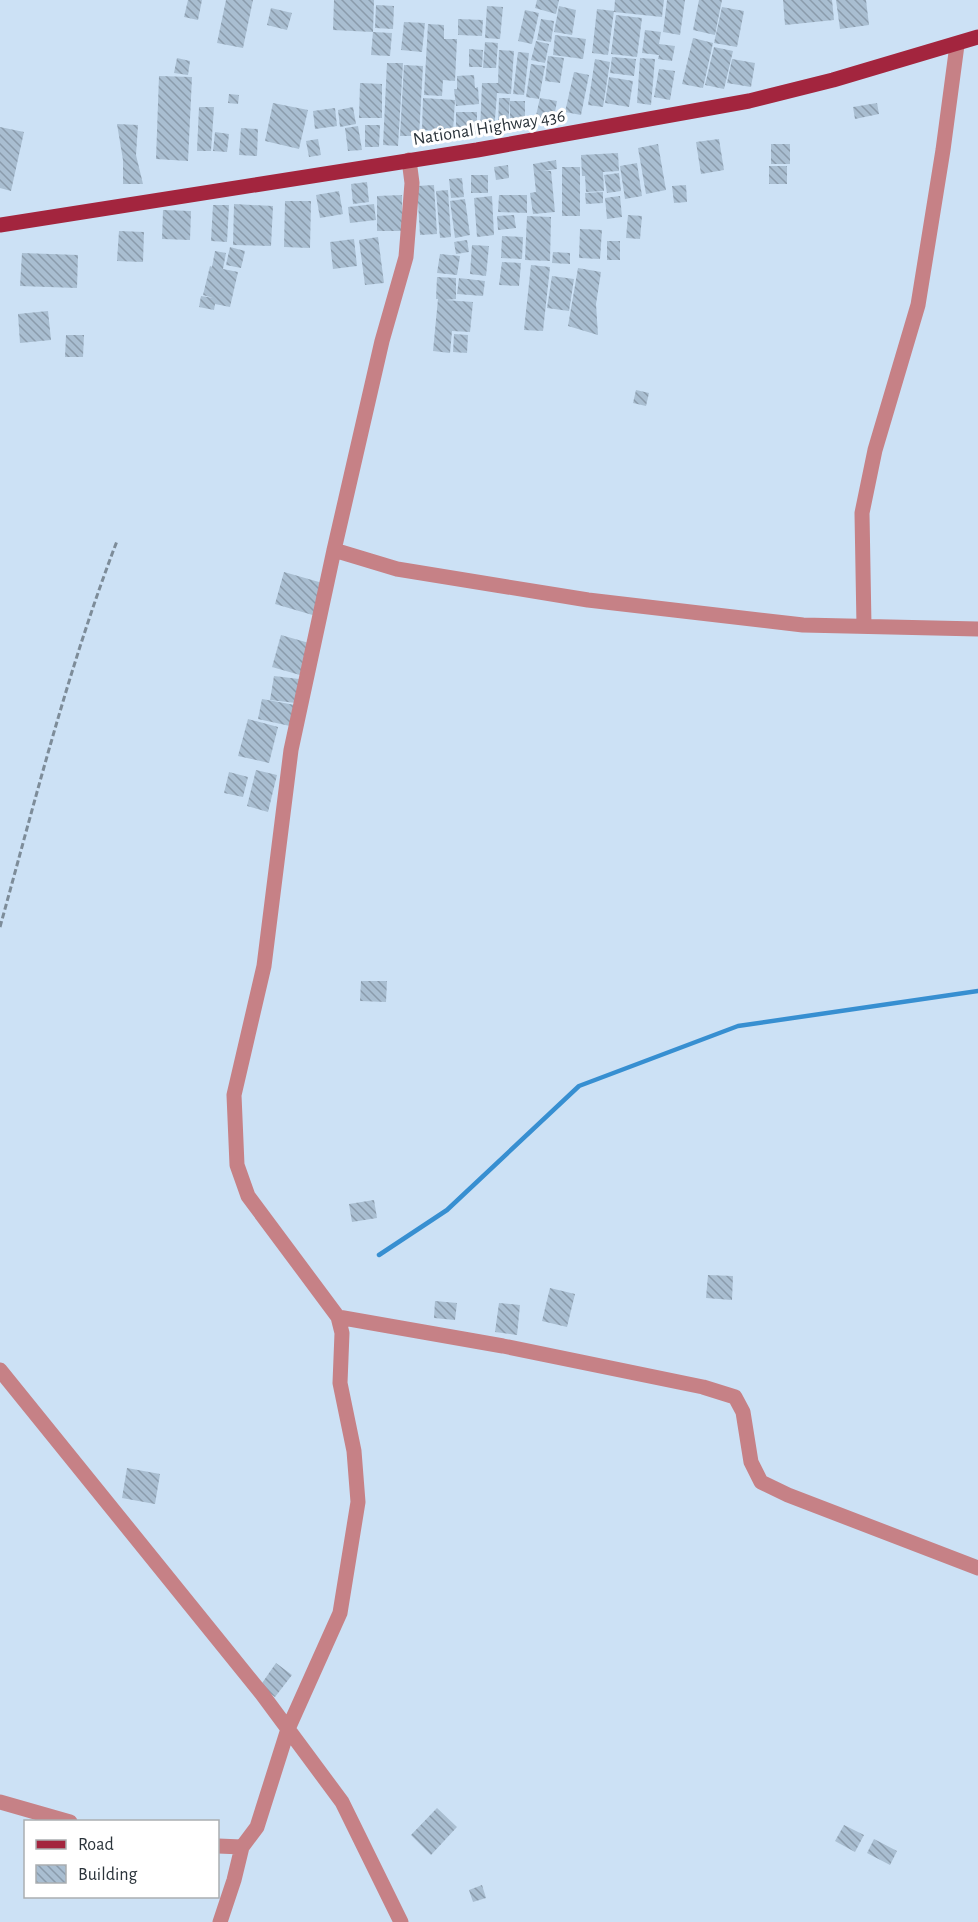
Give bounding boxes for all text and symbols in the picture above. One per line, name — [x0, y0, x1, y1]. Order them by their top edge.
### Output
street label: National Highway 436 — [412, 107, 566, 149]
legend — [24, 1820, 219, 1898]
text: Road — [78, 1836, 114, 1854]
text: Building — [78, 1866, 138, 1884]

